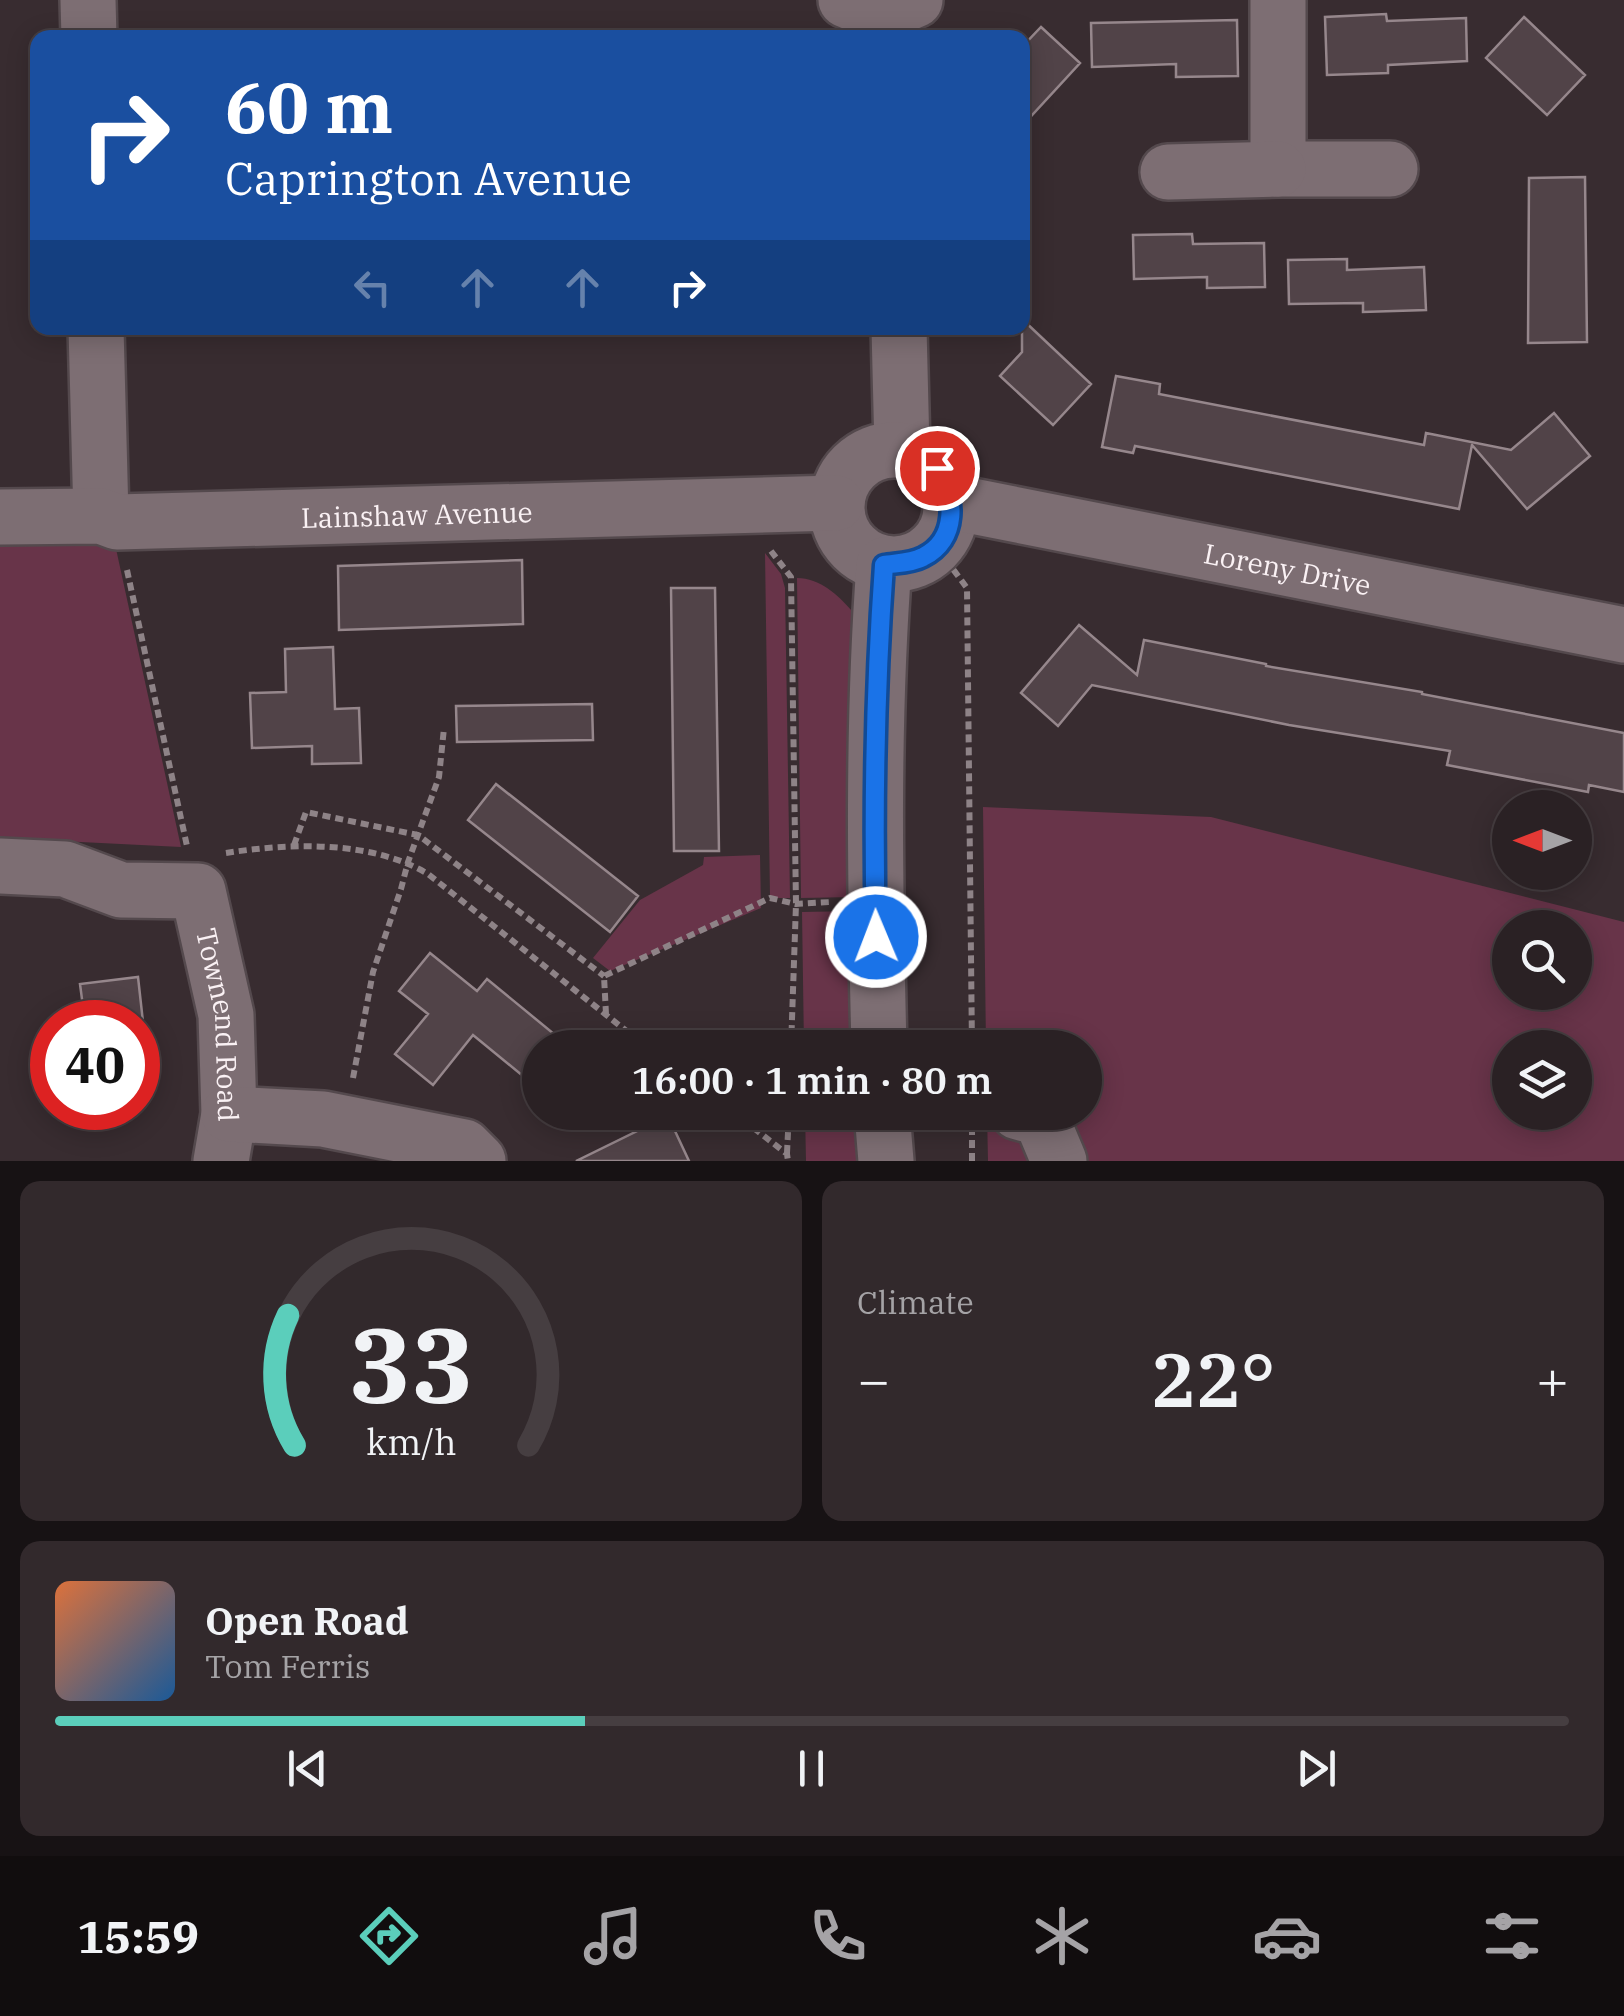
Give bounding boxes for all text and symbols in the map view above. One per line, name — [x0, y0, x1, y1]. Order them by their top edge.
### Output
text: 60 m — [225, 61, 393, 152]
icon: right — [60, 70, 190, 200]
text: Caprington Avenue — [225, 149, 632, 207]
icon: left — [345, 260, 400, 315]
icon: ahead — [450, 260, 505, 315]
icon: ahead — [555, 260, 610, 315]
icon: right — [660, 260, 715, 315]
pin — [895, 426, 980, 511]
icon: arrive — [910, 441, 965, 496]
street label: Lainshaw Avenue — [301, 493, 533, 536]
street label: Loreny Drive — [1201, 534, 1374, 603]
north arrow — [1492, 790, 1592, 890]
map controls — [1492, 790, 1592, 1130]
position arrow — [824, 885, 928, 989]
button: search — [1492, 910, 1592, 1010]
street label: Townend Road — [188, 924, 248, 1122]
speed limit sign: 40 — [30, 1000, 160, 1130]
button: layers — [1492, 1030, 1592, 1130]
text: 16:00 · 1 min · 80 m — [632, 1055, 992, 1104]
text: Climate — [857, 1281, 974, 1323]
text: 33 — [349, 1296, 473, 1432]
text: 22° — [1150, 1330, 1276, 1428]
text: − — [857, 1344, 890, 1415]
text: + — [1536, 1344, 1569, 1415]
text: km/h — [366, 1418, 456, 1465]
text: Open Road — [205, 1596, 409, 1645]
text: Tom Ferris — [205, 1645, 370, 1687]
icon: previous — [280, 1741, 335, 1796]
icon: pause — [784, 1741, 839, 1796]
icon: next — [1289, 1741, 1344, 1796]
icon: directions — [354, 1901, 424, 1971]
icon: music — [578, 1901, 648, 1971]
icon: phone — [803, 1901, 873, 1971]
icon: climate — [1027, 1901, 1097, 1971]
icon: car — [1252, 1901, 1322, 1971]
icon: filters — [1477, 1901, 1547, 1971]
text: 15:59 — [77, 1907, 199, 1965]

